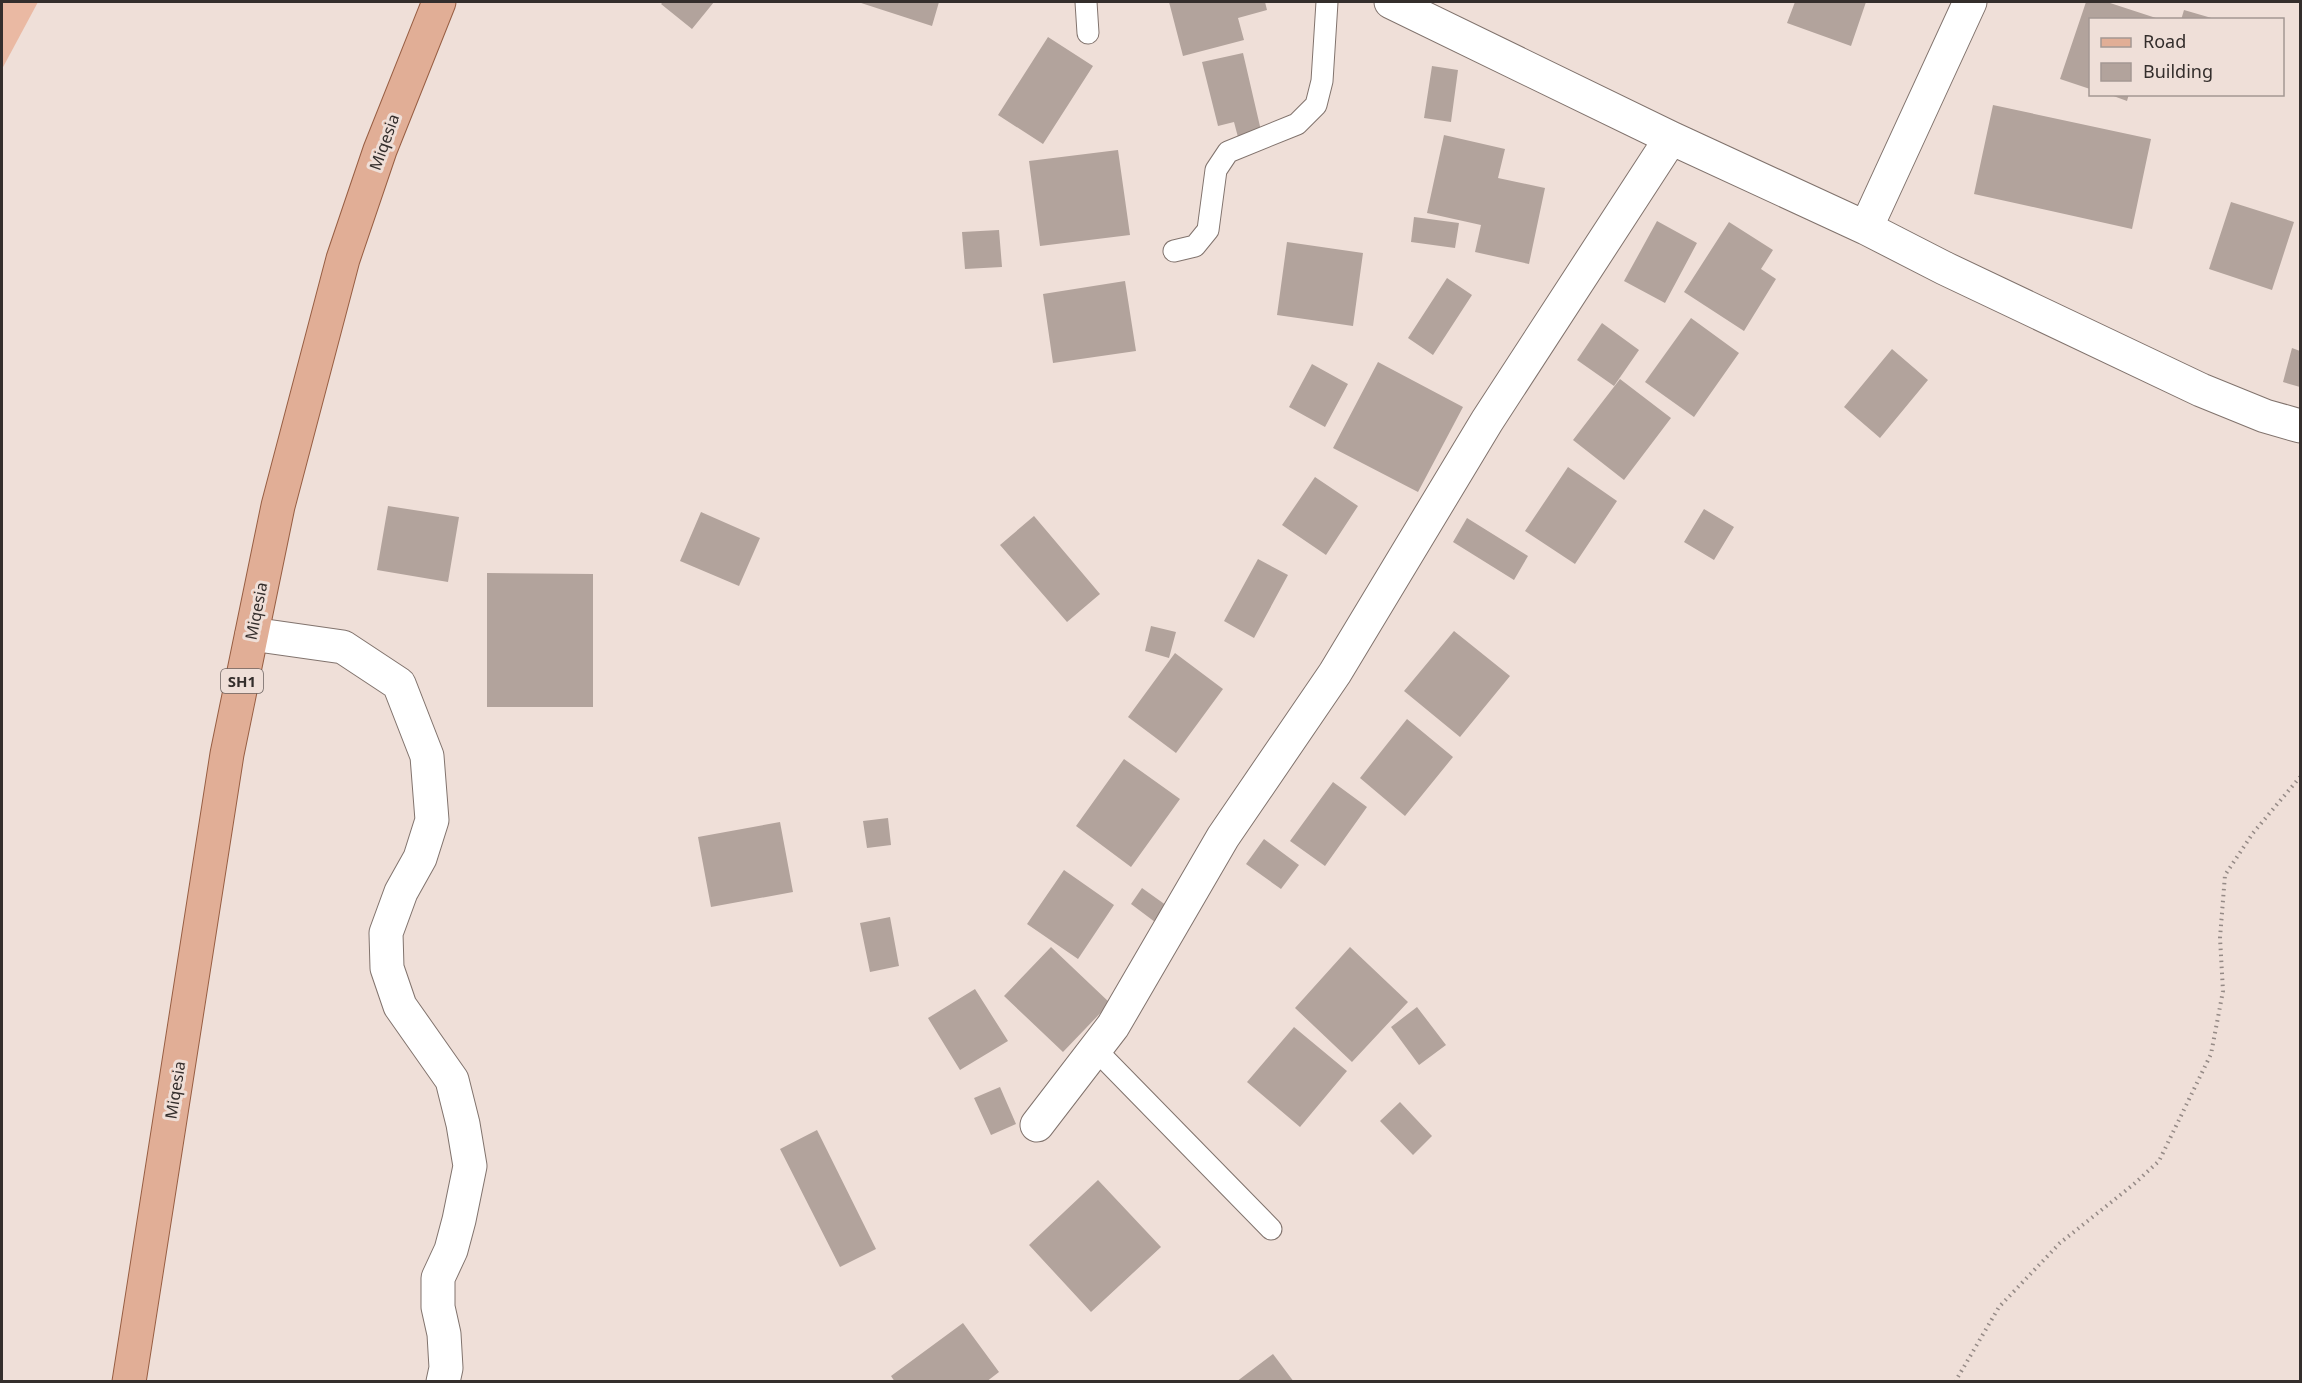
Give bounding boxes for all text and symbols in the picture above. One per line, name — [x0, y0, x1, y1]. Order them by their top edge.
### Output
legend — [2089, 18, 2284, 96]
text: Road — [2143, 29, 2186, 53]
text: Building — [2143, 59, 2213, 83]
street label: Miqesia — [364, 111, 404, 173]
street label: Miqesia — [240, 580, 272, 642]
road number: SH1 — [221, 669, 263, 693]
street label: Miqesia — [160, 1059, 190, 1121]

